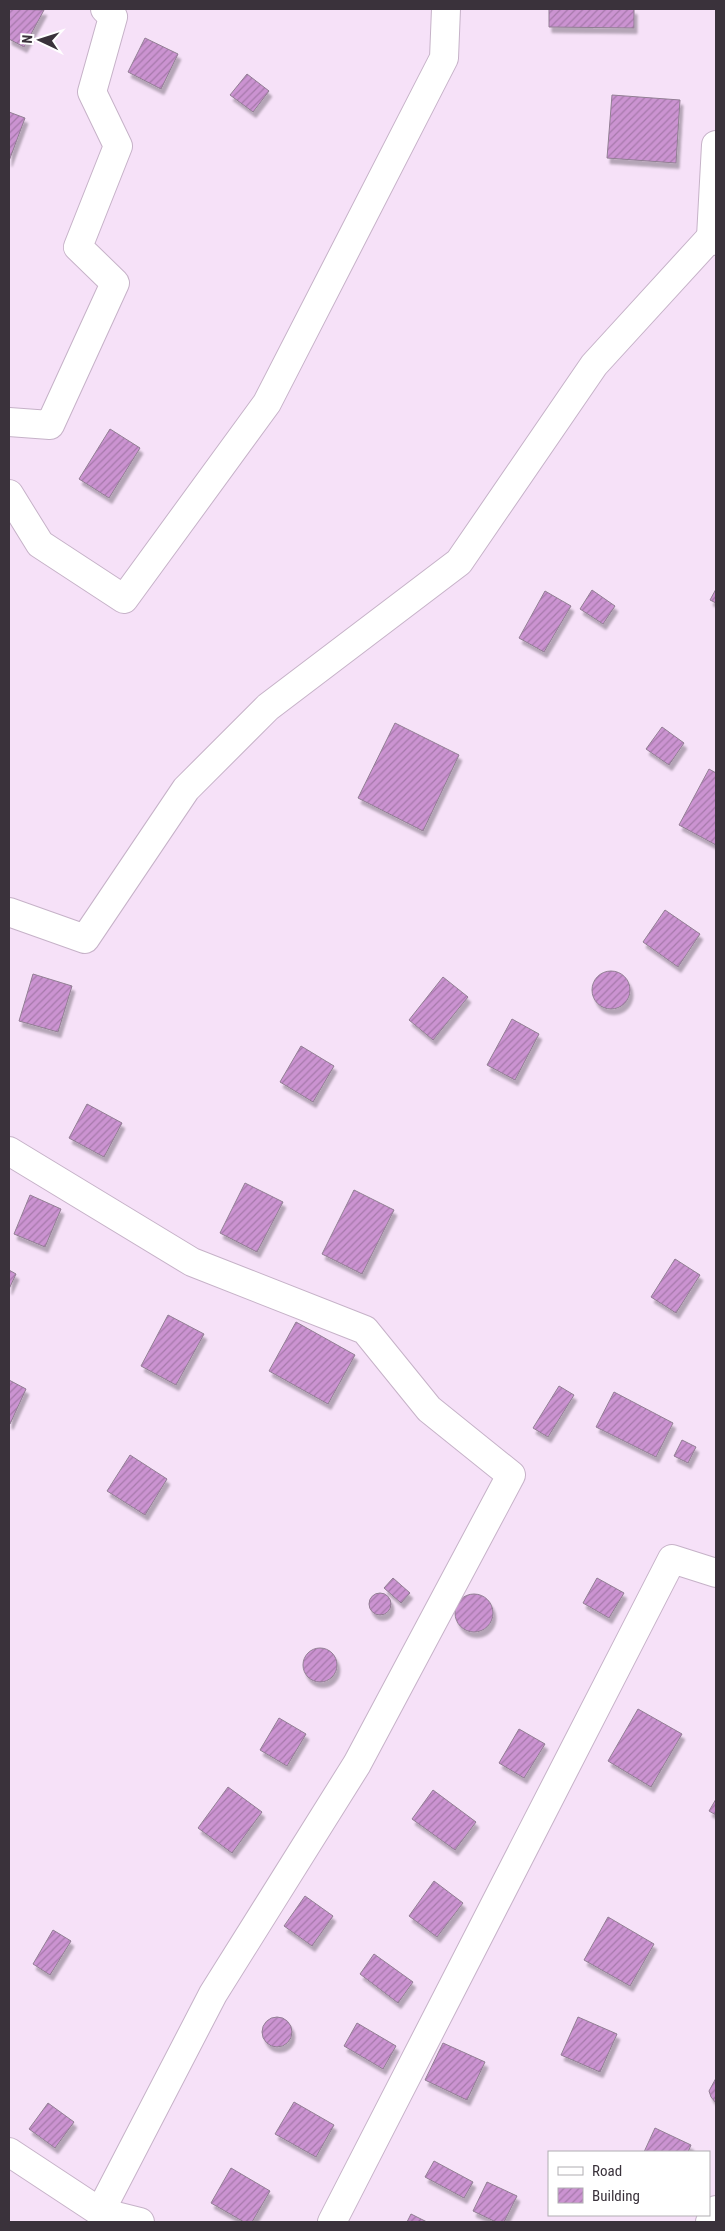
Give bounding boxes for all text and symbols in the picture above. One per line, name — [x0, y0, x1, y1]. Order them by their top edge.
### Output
north arrow — [15, 15, 65, 65]
text: N — [19, 34, 35, 44]
legend — [548, 2151, 710, 2216]
text: Road — [592, 2162, 622, 2180]
text: Building — [592, 2187, 640, 2205]

